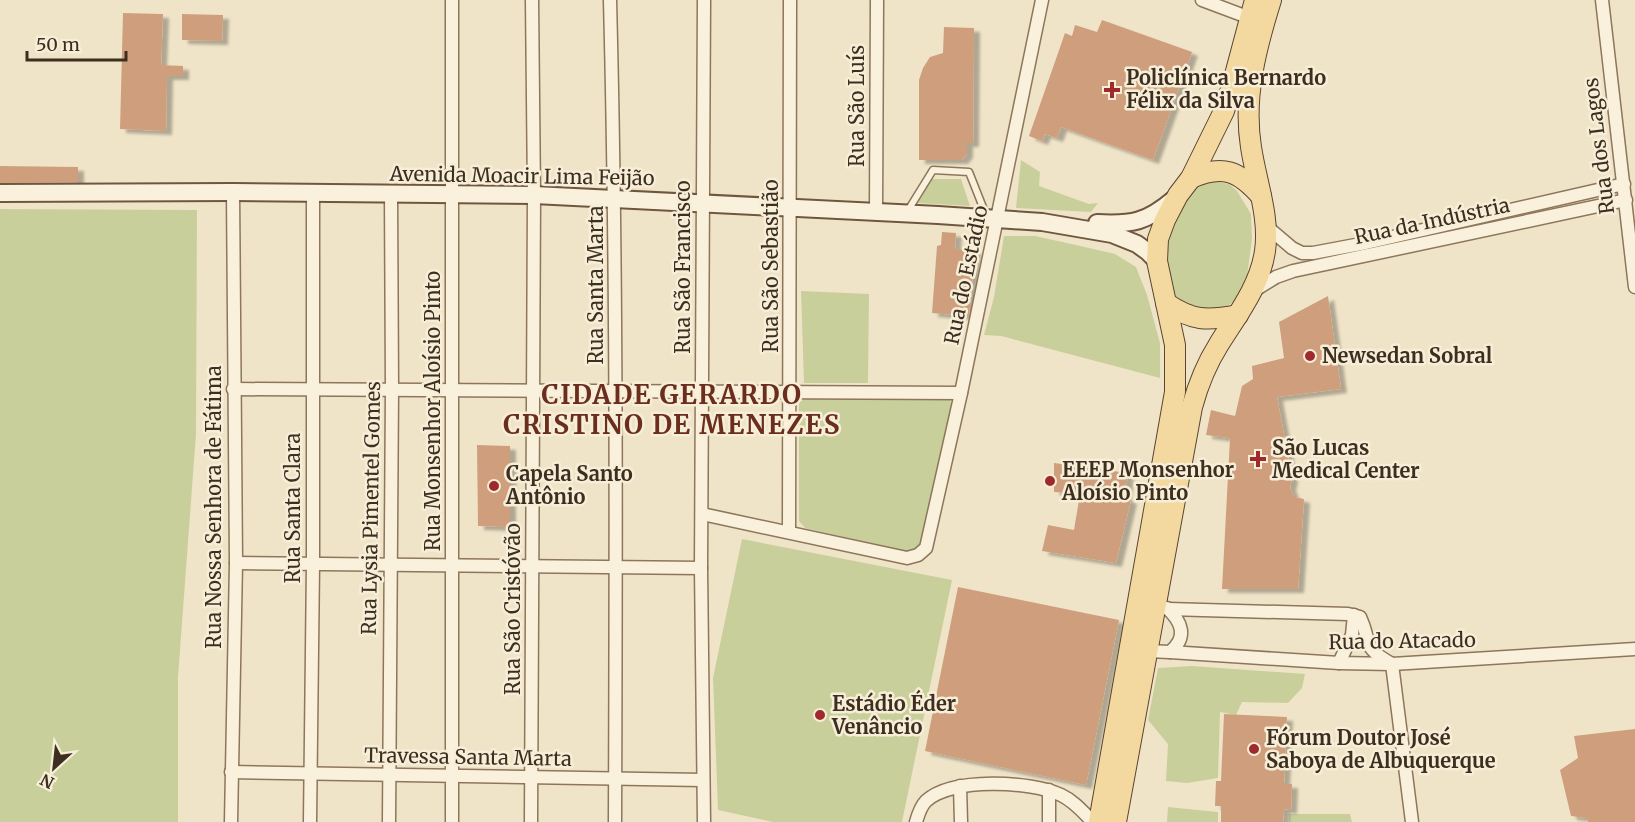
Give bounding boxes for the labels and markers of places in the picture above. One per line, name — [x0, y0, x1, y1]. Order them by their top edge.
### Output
place label: Policlínica Bernardo Félix da Silva — [1126, 65, 1326, 113]
marker: Policlínica Bernardo Félix da Silva — [1103, 81, 1121, 99]
place label: Newsedan Sobral — [1322, 343, 1493, 368]
marker: Newsedan Sobral — [1303, 349, 1317, 363]
place label: São Lucas Medical Center — [1272, 435, 1420, 483]
marker: São Lucas Medical Center — [1249, 450, 1267, 468]
place label: EEEP Monsenhor Aloísio Pinto — [1061, 457, 1234, 505]
place label: Capela Santo Antônio — [505, 461, 633, 509]
marker: EEEP Monsenhor Aloísio Pinto — [1043, 474, 1057, 488]
marker: Capela Santo Antônio — [487, 479, 501, 493]
place label: Estádio Éder Venâncio — [831, 689, 956, 739]
marker: Estádio Éder Venâncio — [813, 708, 827, 722]
place label: Fórum Doutor José Saboya de Albuquerque — [1266, 725, 1496, 773]
marker: Fórum Doutor José Saboya de Albuquerque — [1247, 742, 1261, 756]

